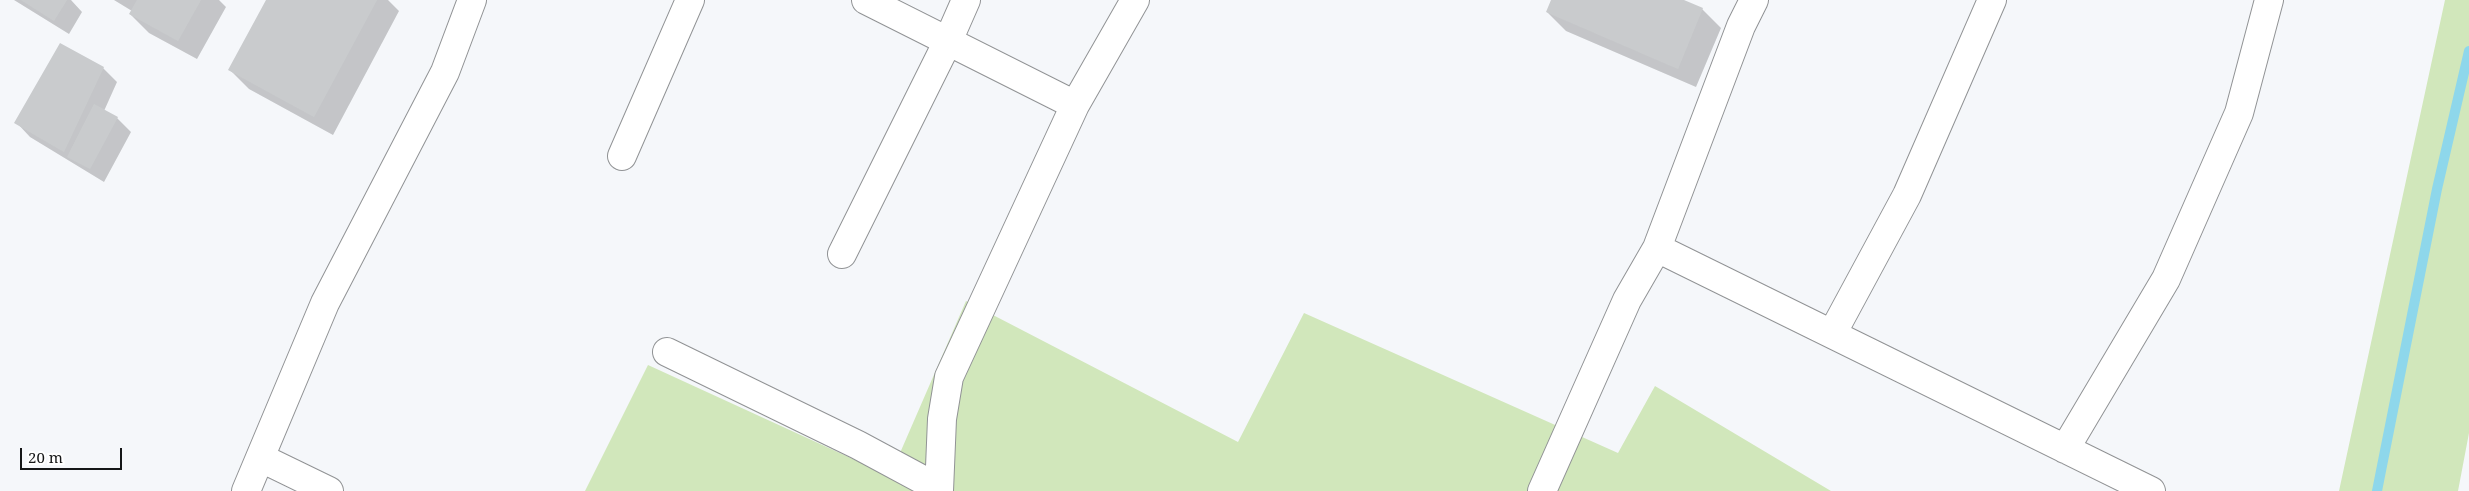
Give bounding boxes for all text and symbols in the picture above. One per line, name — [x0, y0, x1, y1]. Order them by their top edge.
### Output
scale bar — [22, 438, 125, 470]
text: 20 m — [28, 447, 63, 467]

